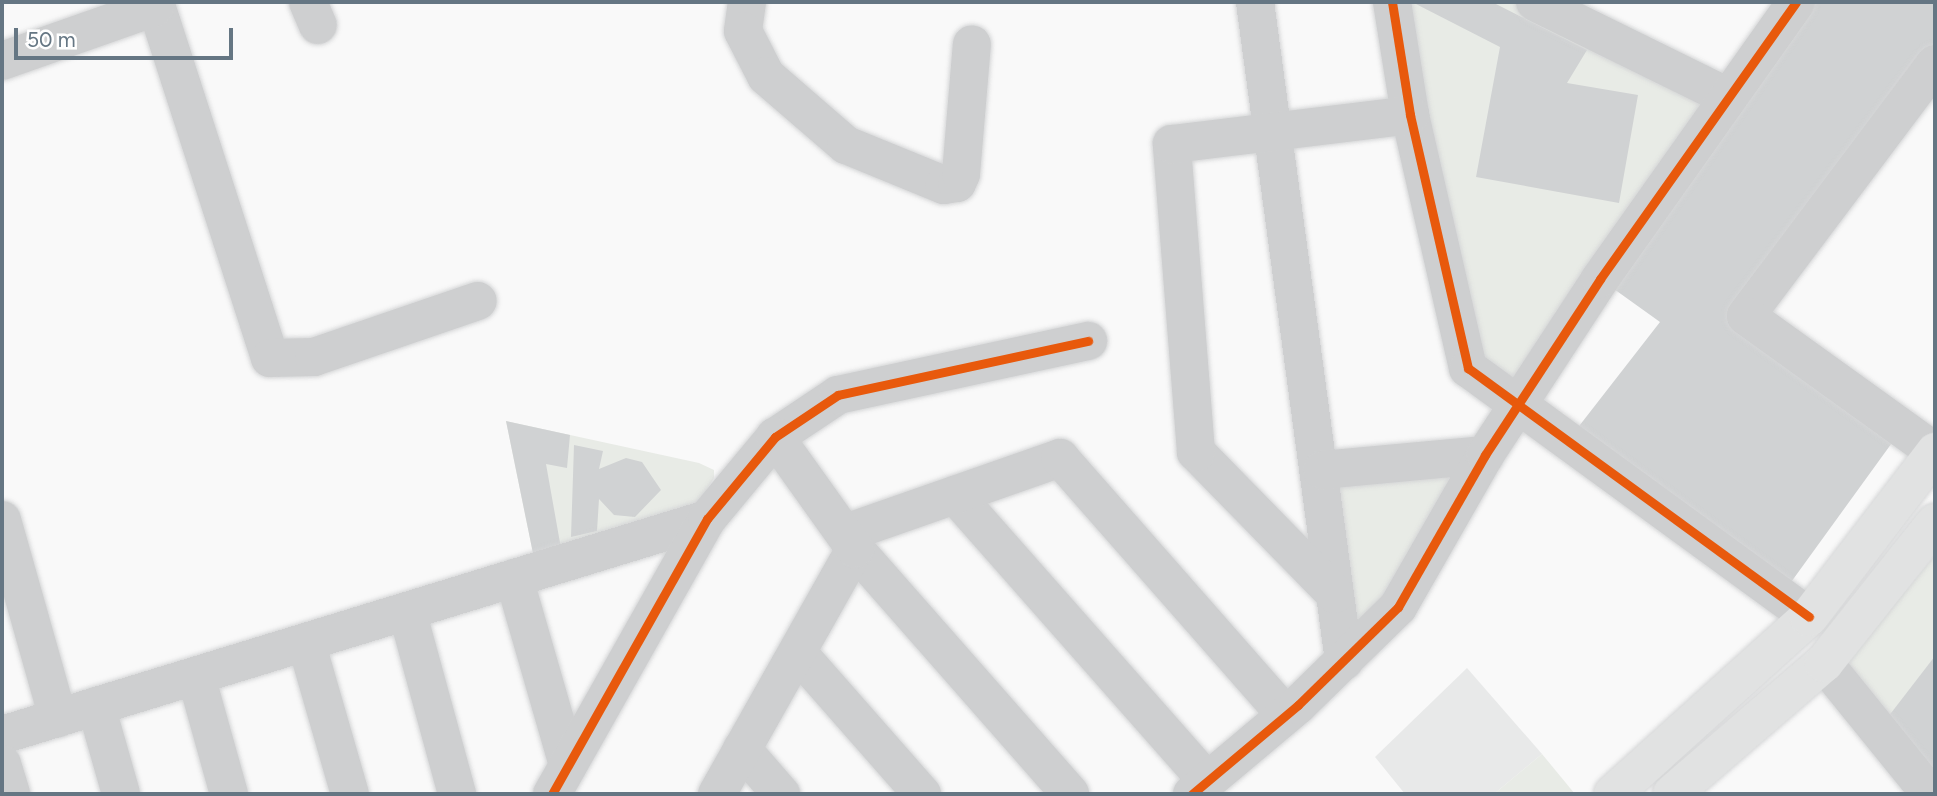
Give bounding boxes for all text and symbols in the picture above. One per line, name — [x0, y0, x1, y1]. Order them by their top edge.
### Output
scale bar — [18, 14, 236, 58]
text: 50 m — [27, 27, 76, 52]

